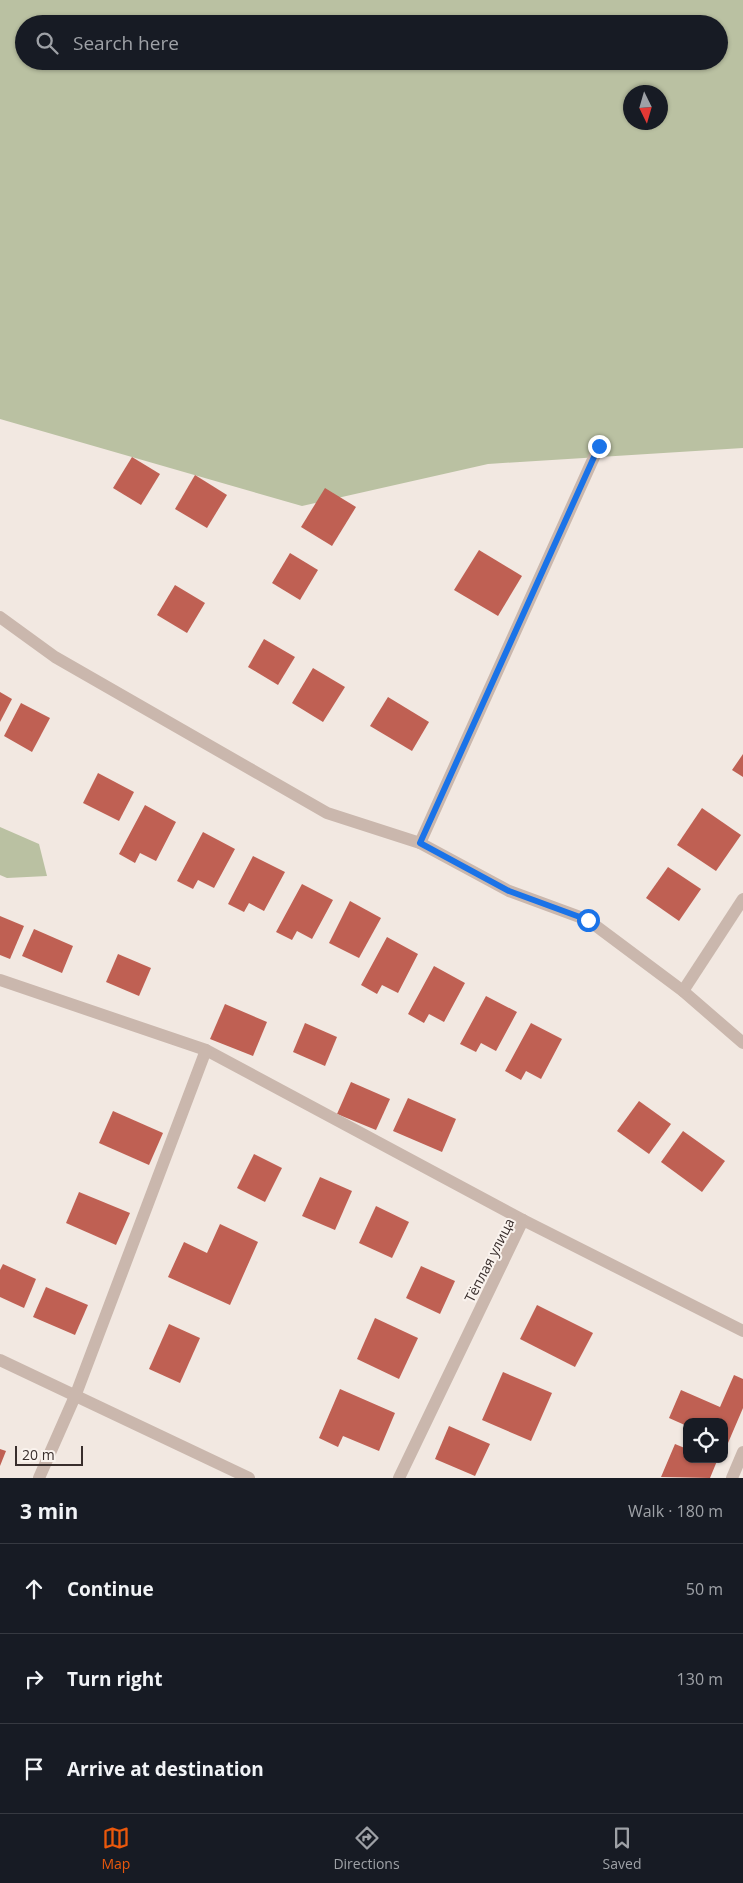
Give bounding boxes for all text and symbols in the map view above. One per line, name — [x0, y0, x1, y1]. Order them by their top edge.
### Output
search box — [15, 15, 728, 70]
icon: search — [33, 29, 61, 57]
text: Search here — [73, 30, 179, 56]
north arrow — [623, 85, 668, 130]
route end — [588, 435, 611, 458]
route start — [577, 909, 600, 932]
street label: Тёплая улица — [460, 1215, 518, 1305]
map controls — [683, 1418, 728, 1463]
button: locate — [683, 1418, 728, 1463]
scale bar — [15, 1443, 82, 1466]
text: 20 m — [22, 1445, 55, 1464]
text: 3 min — [20, 1497, 78, 1525]
text: Walk · 180 m — [628, 1500, 723, 1522]
icon: ahead — [20, 1575, 48, 1603]
text: Continue — [67, 1576, 154, 1602]
text: 50 m — [686, 1578, 723, 1600]
icon: right — [20, 1665, 48, 1693]
text: Turn right — [67, 1666, 162, 1692]
text: 130 m — [677, 1668, 723, 1690]
icon: arrive — [20, 1755, 48, 1783]
text: Arrive at destination — [67, 1756, 264, 1782]
tab: Map — [101, 1824, 130, 1873]
tab: Directions — [333, 1824, 400, 1873]
tab: Saved — [603, 1824, 641, 1873]

